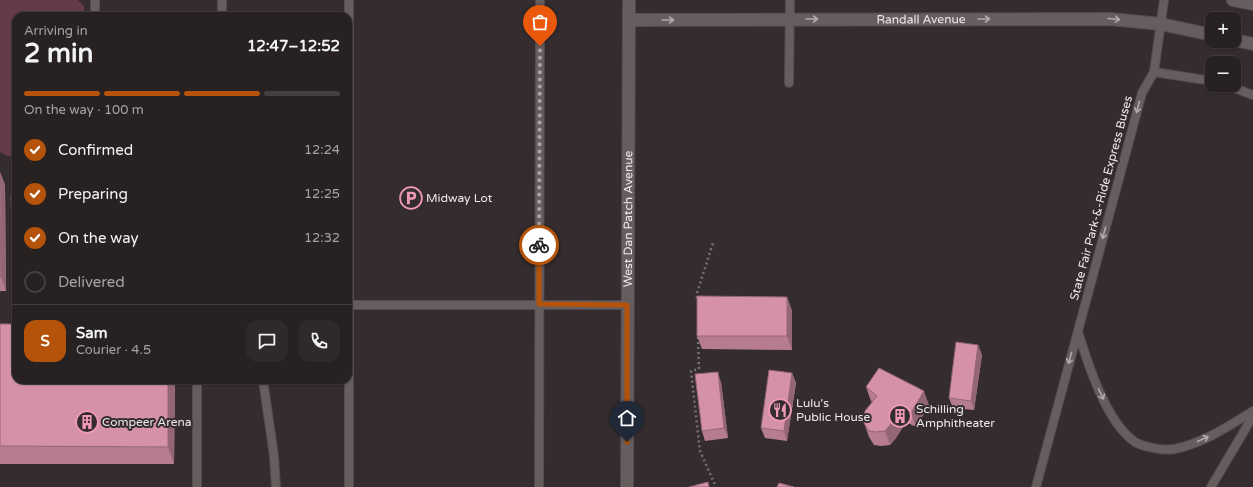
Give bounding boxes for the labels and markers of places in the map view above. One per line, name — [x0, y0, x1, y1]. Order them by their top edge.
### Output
pin — [523, 5, 557, 46]
parking icon: Midway Lot — [398, 185, 424, 211]
place label: Midway Lot — [426, 191, 493, 205]
place label: Lulu's Public House — [796, 396, 871, 424]
restaurant icon: Lulu's Public House — [767, 397, 793, 423]
pin — [610, 401, 644, 442]
place label: Schilling Amphitheater — [916, 402, 995, 430]
building icon: Schilling Amphitheater — [887, 403, 913, 429]
building icon: Compeer Arena — [74, 409, 100, 435]
place label: Compeer Arena — [102, 415, 191, 429]

